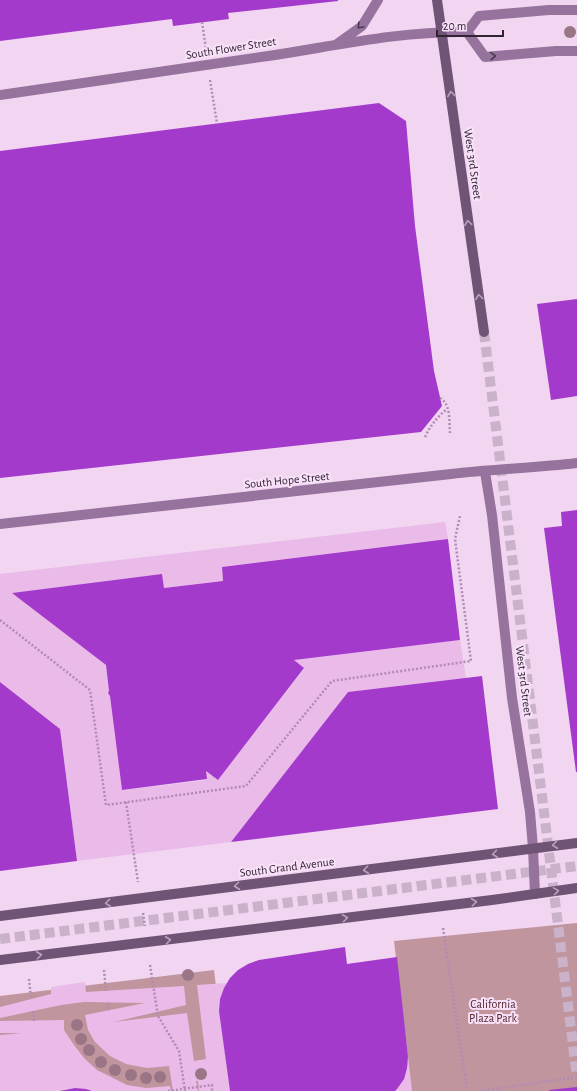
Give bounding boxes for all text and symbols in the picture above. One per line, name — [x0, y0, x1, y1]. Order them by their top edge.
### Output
scale bar — [437, 12, 503, 38]
text: 20 m — [443, 20, 466, 32]
one-way arrow — [357, 21, 365, 29]
street label: South Flower Street — [185, 35, 277, 61]
one-way arrow — [490, 51, 496, 60]
one-way arrow — [447, 91, 456, 97]
street label: West 3rd Street — [462, 128, 484, 200]
one-way arrow — [464, 220, 473, 226]
one-way arrow — [475, 294, 484, 300]
street label: South Hope Street — [244, 470, 330, 490]
street label: West 3rd Street — [514, 645, 534, 717]
one-way arrow — [552, 841, 558, 850]
one-way arrow — [492, 849, 498, 858]
street label: South Grand Avenue — [239, 855, 335, 879]
one-way arrow — [363, 865, 369, 874]
one-way arrow — [234, 881, 240, 890]
one-way arrow — [553, 887, 559, 896]
one-way arrow — [105, 898, 111, 907]
one-way arrow — [471, 898, 477, 907]
one-way arrow — [342, 914, 348, 923]
one-way arrow — [165, 936, 171, 945]
one-way arrow — [36, 951, 42, 960]
park label: California Plaza Park — [469, 998, 517, 1024]

